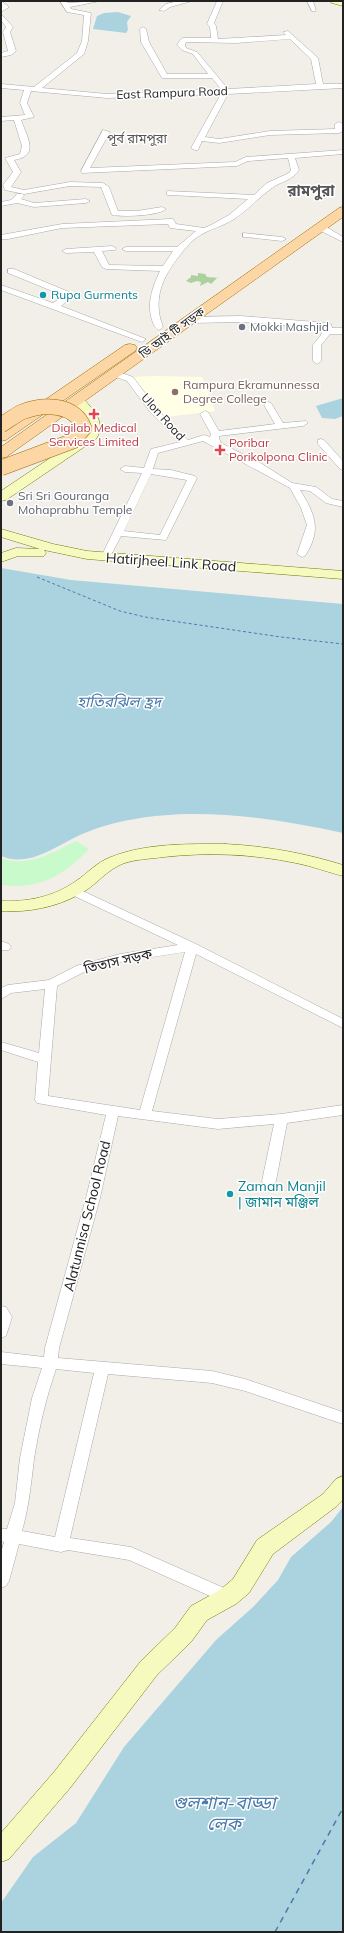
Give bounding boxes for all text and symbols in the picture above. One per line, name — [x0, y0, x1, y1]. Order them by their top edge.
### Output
street label: East Rampura Road — [116, 83, 228, 102]
district label: পূর্ব রামপুরা — [107, 130, 168, 147]
district label: রামপুরা — [287, 181, 335, 201]
place label: Rupa Gurments — [51, 287, 138, 302]
marker: Rupa Gurments — [38, 290, 48, 300]
street label: ডি আই টি সড়ক — [135, 304, 207, 362]
place label: Mokki Mashjid — [250, 319, 329, 334]
marker: Mokki Mashjid — [237, 322, 247, 332]
place label: Rampura Ekramunnessa Degree College — [183, 377, 320, 406]
marker: Rampura Ekramunnessa Degree College — [170, 387, 180, 397]
street label: Ulon Road — [138, 390, 188, 443]
marker: Digilab Medical Services Limited — [88, 408, 100, 420]
place label: Digilab Medical Services Limited — [49, 420, 139, 449]
place label: Poribar Porikolpona Clinic — [229, 435, 328, 464]
marker: Poribar Porikolpona Clinic — [214, 444, 226, 456]
place label: Sri Sri Gouranga Mohaprabhu Temple — [18, 488, 132, 517]
marker: Sri Sri Gouranga Mohaprabhu Temple — [5, 498, 15, 508]
street label: Hatirjheel Link Road — [105, 548, 237, 576]
water label: হাতিরঝিল হ্রদ — [77, 692, 164, 711]
street label: তিতাস সড়ক — [81, 944, 155, 978]
street label: Alatunnisa School Road — [60, 1139, 114, 1293]
place label: Zaman Manjil | জামান মঞ্জিল — [238, 1177, 326, 1211]
marker: Zaman Manjil | জামান মঞ্জিল — [225, 1189, 235, 1199]
water label: গুলশান-বাড্ডা লেক — [173, 1791, 279, 1835]

